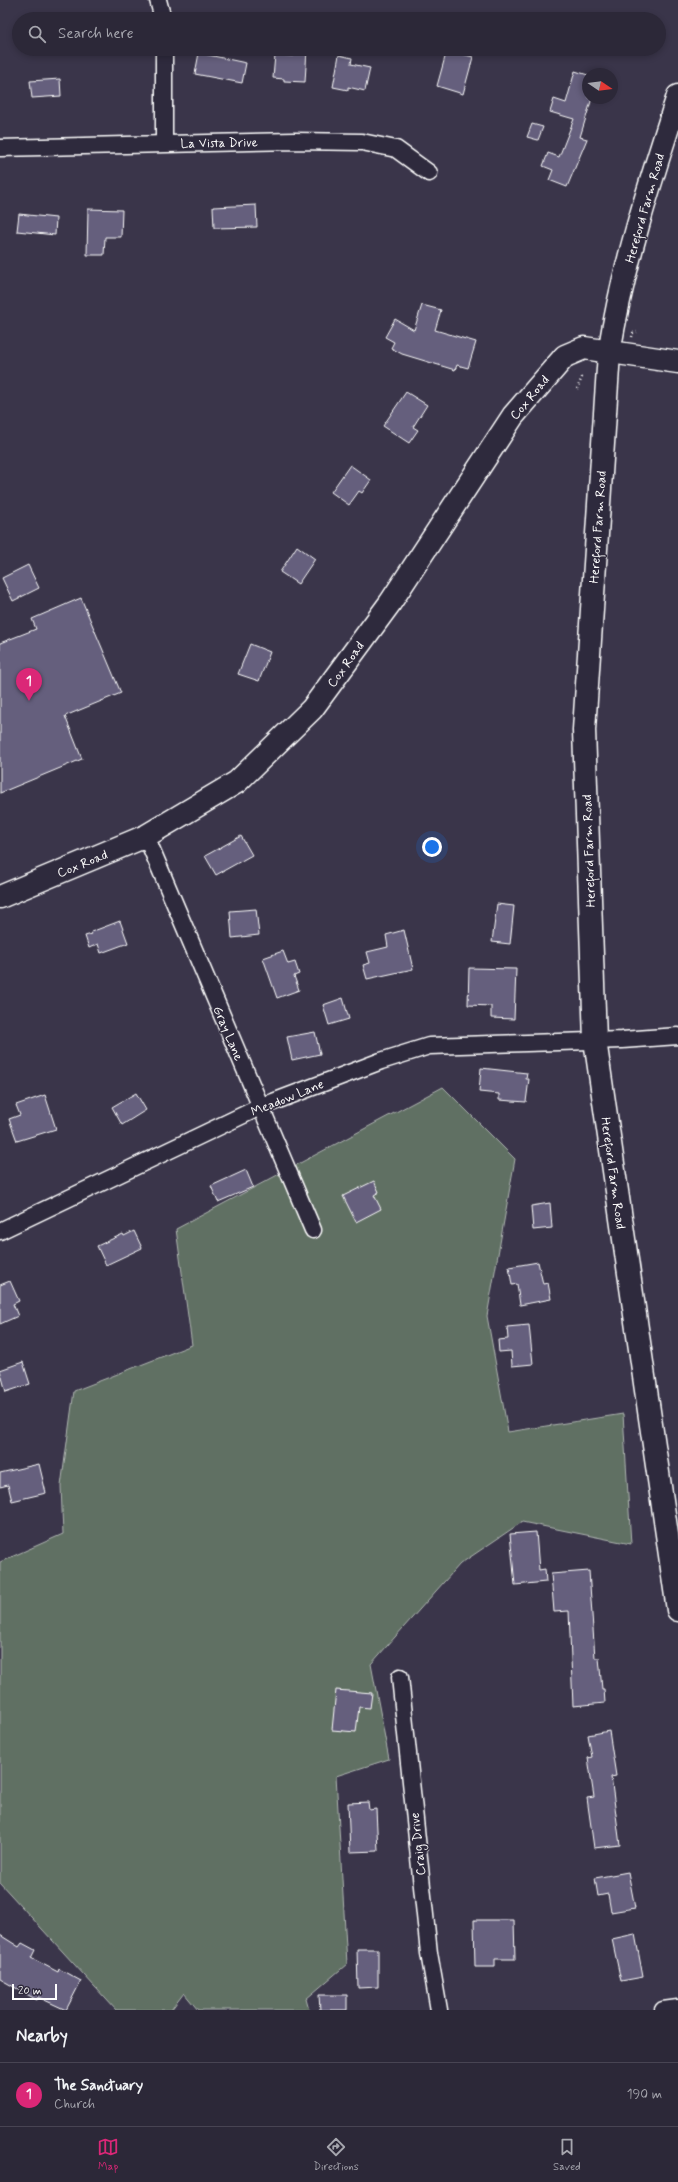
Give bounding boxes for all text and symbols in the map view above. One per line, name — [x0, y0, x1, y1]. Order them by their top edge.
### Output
search box — [12, 12, 666, 56]
icon: search — [26, 23, 48, 45]
text: Search here — [58, 24, 134, 44]
north arrow — [582, 68, 618, 104]
street label: La Vista Drive — [180, 134, 258, 153]
street label: Hereford Farm Road — [622, 152, 671, 266]
street label: Cox Road — [507, 372, 554, 424]
street label: Hereford Farm Road — [586, 470, 613, 584]
street label: Cox Road — [324, 638, 369, 691]
pin: 1 — [16, 668, 42, 701]
street label: Hereford Farm Road — [579, 794, 602, 908]
your location — [422, 837, 442, 857]
street label: Cox Road — [55, 847, 110, 882]
street label: Gray Lane — [208, 1004, 247, 1064]
street label: Meadow Lane — [249, 1076, 327, 1121]
street label: Hereford Farm Road — [594, 1116, 629, 1231]
street label: Craig Drive — [407, 1811, 431, 1876]
scale bar — [12, 1982, 57, 2001]
text: 20 m — [18, 1984, 41, 1998]
text: Nearby — [16, 2025, 68, 2047]
text: The Sanctuary — [54, 2076, 143, 2096]
text: 1 — [26, 2086, 32, 2103]
text: 190 m — [627, 2086, 662, 2103]
text: Church — [54, 2096, 95, 2113]
tab: Map — [97, 2136, 119, 2174]
tab: Directions — [313, 2136, 359, 2174]
tab: Saved — [553, 2136, 581, 2174]

